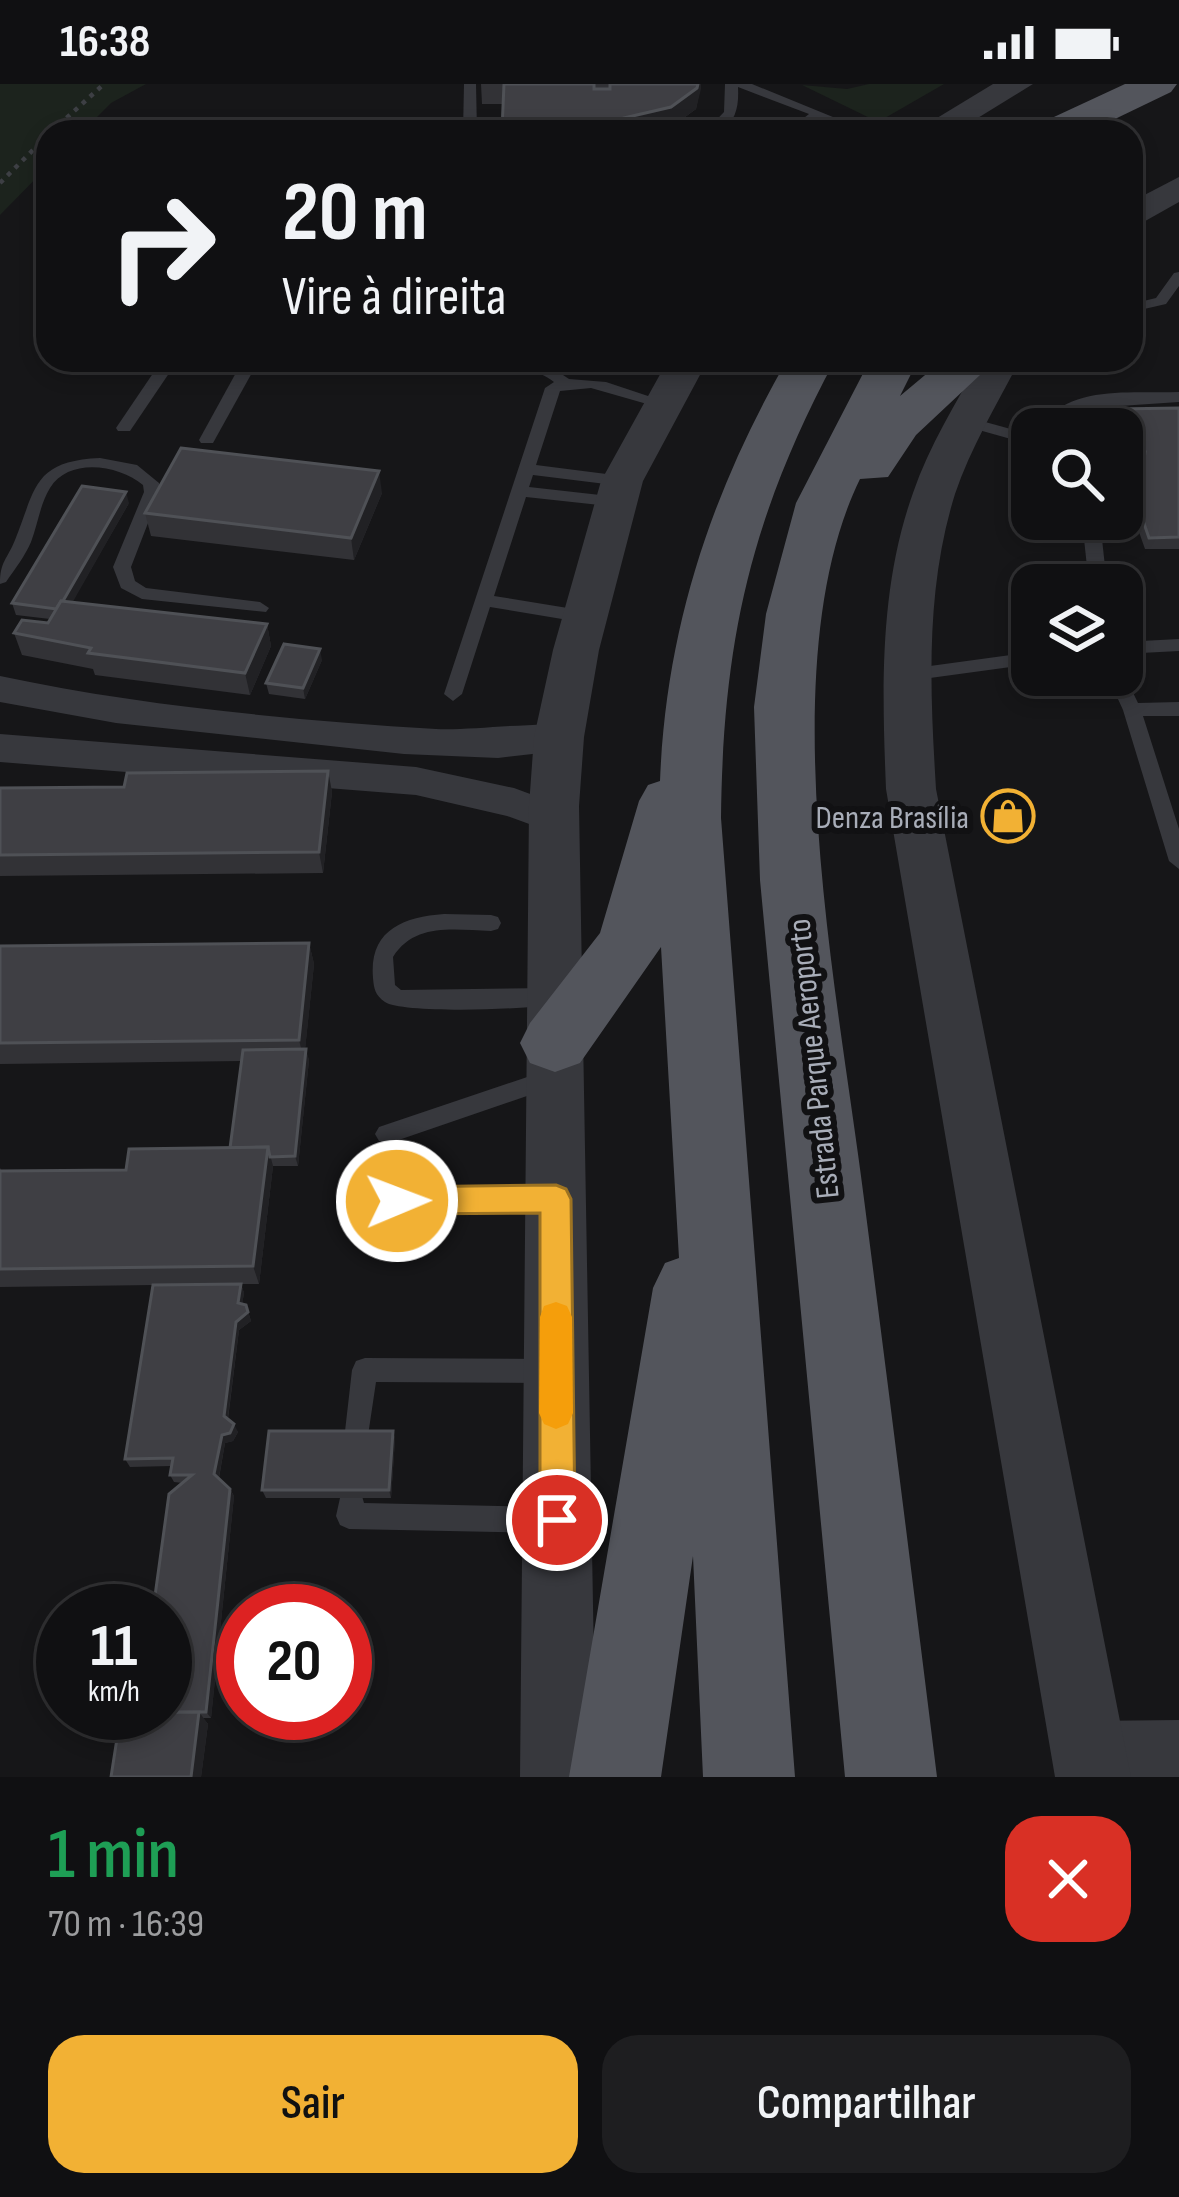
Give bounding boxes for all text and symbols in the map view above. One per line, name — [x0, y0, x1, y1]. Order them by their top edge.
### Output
text: 16:38 — [60, 15, 150, 70]
text: 20 m — [282, 163, 428, 264]
icon: right — [84, 168, 240, 324]
text: Vire à direita — [282, 265, 507, 330]
map controls — [1011, 408, 1143, 696]
button: search — [1011, 408, 1143, 540]
button: layers — [1011, 564, 1143, 696]
shop icon: Denza Brasília — [980, 788, 1036, 844]
place label: Denza Brasília — [816, 798, 969, 838]
street label: Estrada Parque Aeroporto — [779, 917, 849, 1201]
position arrow — [334, 1138, 460, 1264]
pin — [506, 1469, 608, 1571]
icon: arrive — [524, 1487, 590, 1553]
speed limit sign: 20 — [216, 1584, 372, 1740]
text: 11 — [90, 1611, 138, 1683]
text: km/h — [88, 1674, 140, 1710]
text: 1 min — [48, 1812, 179, 1899]
button: close — [1005, 1816, 1131, 1942]
text: 70 m · 16:39 — [48, 1901, 204, 1948]
button: Sair — [48, 2035, 578, 2173]
button: Compartilhar — [602, 2035, 1131, 2173]

